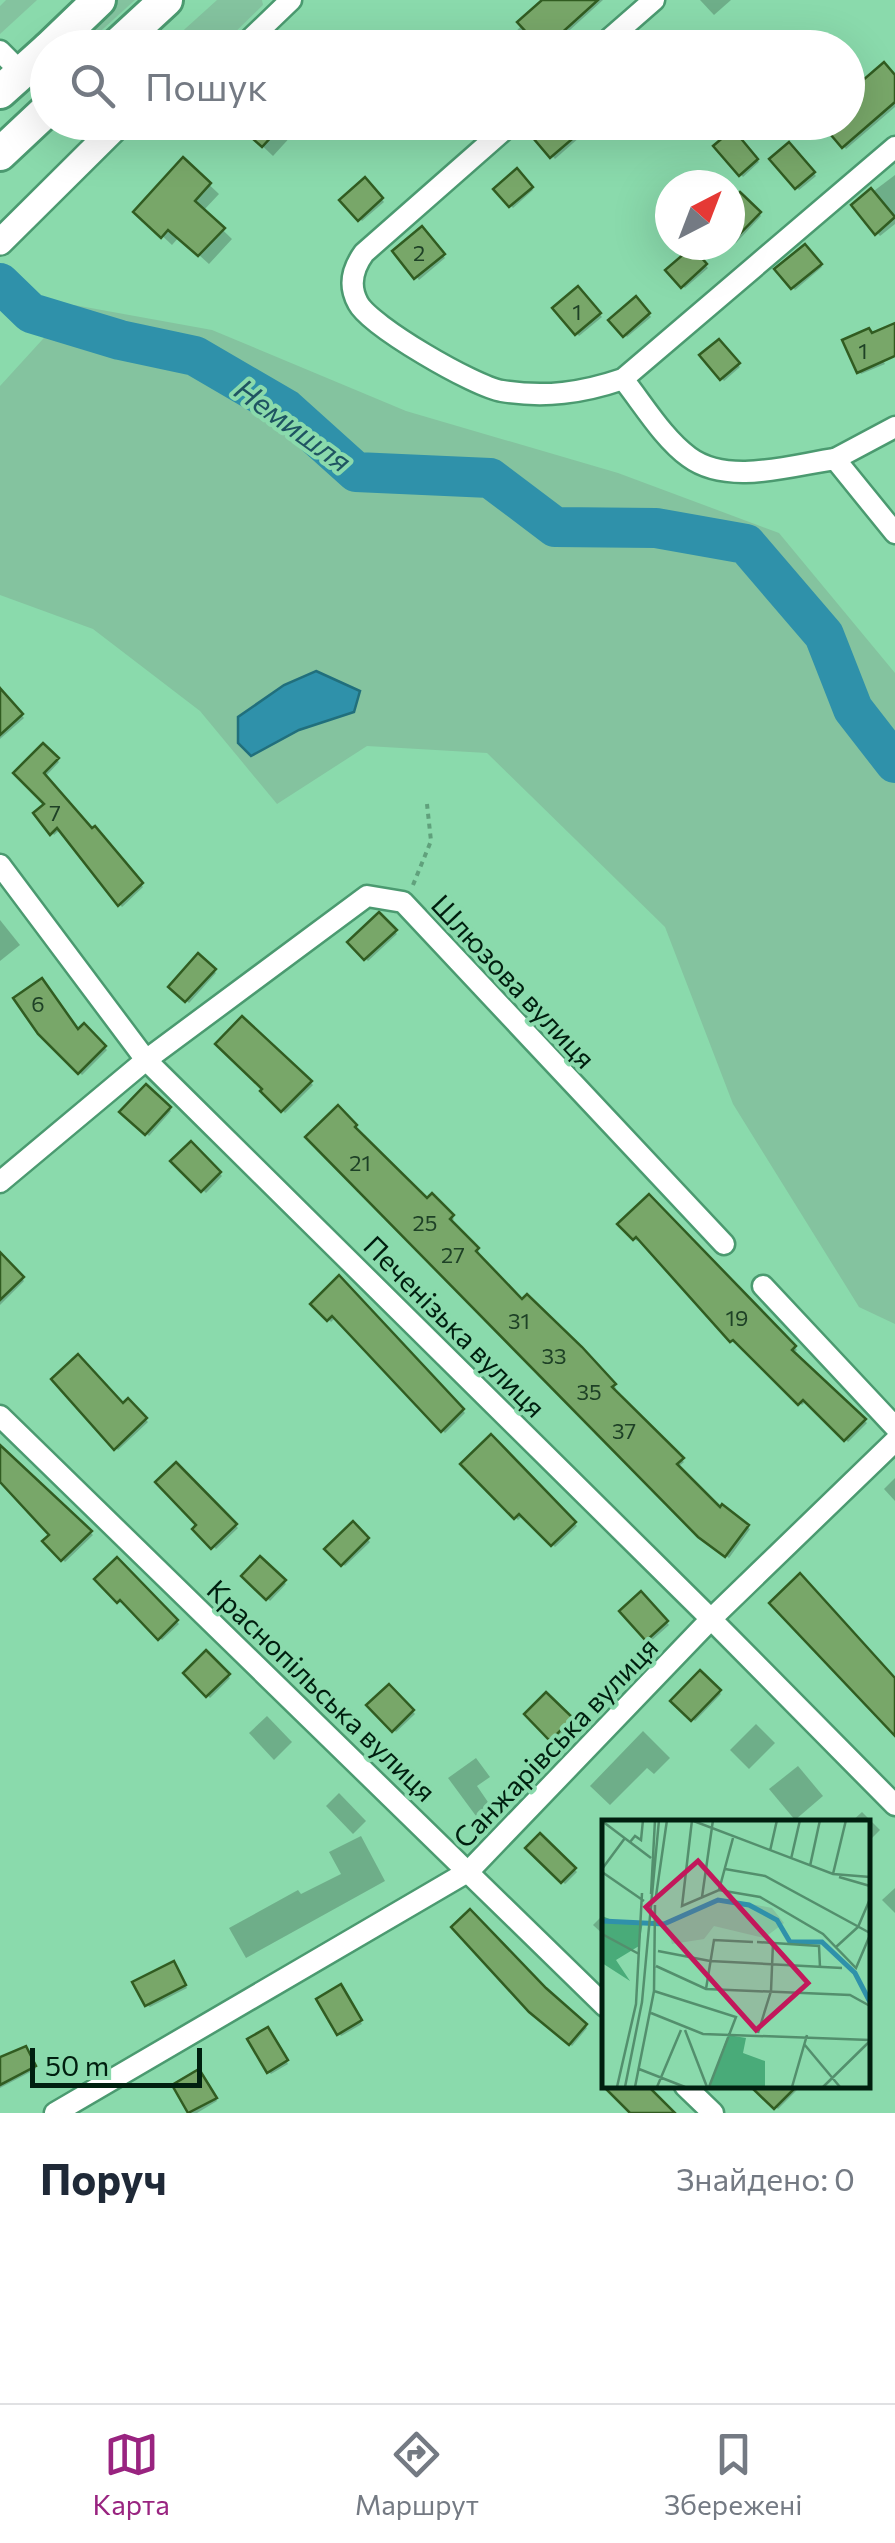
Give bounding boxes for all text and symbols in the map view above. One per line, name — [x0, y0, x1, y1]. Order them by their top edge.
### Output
search box — [30, 30, 865, 140]
icon: search — [65, 58, 120, 113]
text: Пошук — [145, 62, 268, 109]
north arrow — [655, 170, 745, 260]
house number: 2 — [413, 239, 425, 266]
house number: 1 — [572, 298, 582, 325]
house number: 1 — [858, 337, 868, 364]
water label: Немишля — [229, 369, 359, 479]
house number: 7 — [49, 799, 61, 826]
street label: Шлюзова вулиця — [425, 887, 603, 1075]
house number: 6 — [31, 990, 45, 1017]
house number: 21 — [349, 1149, 371, 1176]
house number: 25 — [413, 1209, 437, 1236]
street label: Печенізька вулиця — [357, 1228, 553, 1424]
house number: 27 — [441, 1241, 465, 1268]
house number: 19 — [726, 1304, 748, 1331]
house number: 31 — [508, 1307, 530, 1334]
house number: 33 — [541, 1342, 567, 1369]
house number: 35 — [576, 1378, 602, 1405]
house number: 37 — [612, 1417, 636, 1444]
street label: Краснопільська вулиця — [201, 1572, 443, 1808]
street label: Санжарівська вулиця — [446, 1630, 664, 1854]
inset map — [602, 1820, 870, 2088]
scale bar — [30, 2043, 202, 2088]
text: 50 m — [45, 2048, 109, 2082]
text: Поруч — [40, 2152, 167, 2204]
text: Знайдено: 0 — [676, 2158, 855, 2198]
tab: Карта — [93, 2427, 170, 2521]
tab: Маршрут — [355, 2427, 479, 2521]
tab: Збережені — [664, 2427, 802, 2521]

